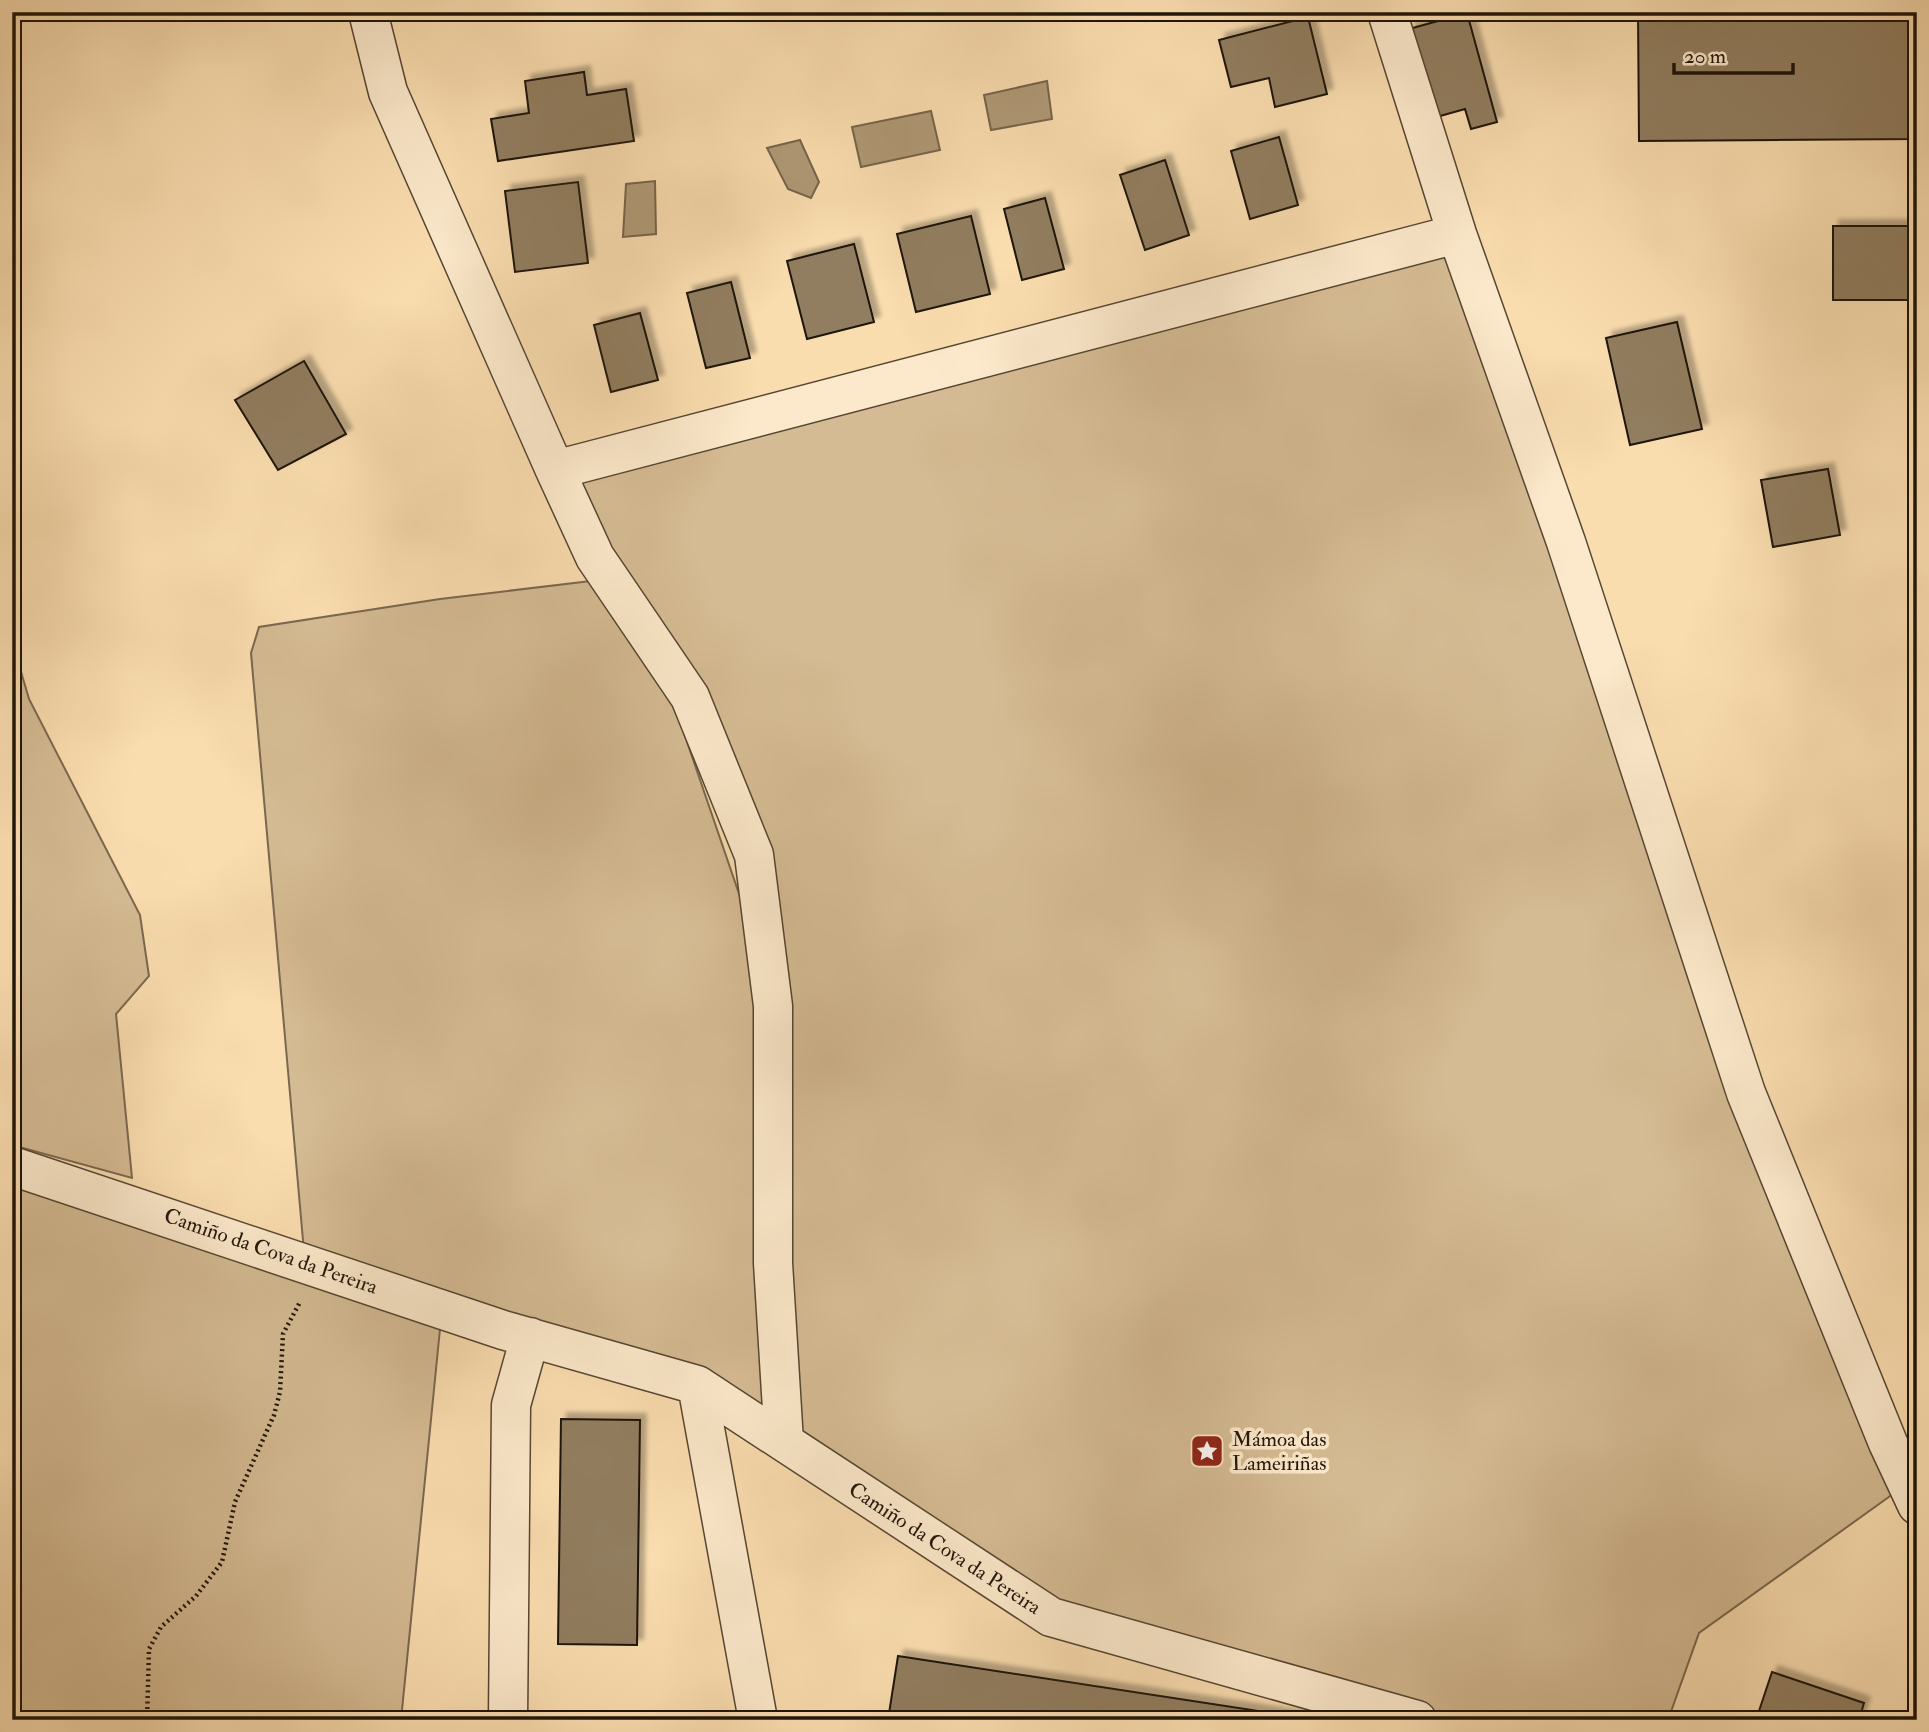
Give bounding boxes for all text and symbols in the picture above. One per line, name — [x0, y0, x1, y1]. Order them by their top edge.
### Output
scale bar — [1674, 32, 1792, 76]
text: 20 m — [1684, 43, 1726, 70]
street label: Camiño da Cova da Pereira — [160, 1202, 382, 1301]
place label: Mámoa das Lameiriñas — [1232, 1426, 1327, 1477]
place icon: Mámoa das Lameiriñas — [1188, 1432, 1226, 1470]
street label: Camiño da Cova da Pereira — [843, 1476, 1046, 1621]

